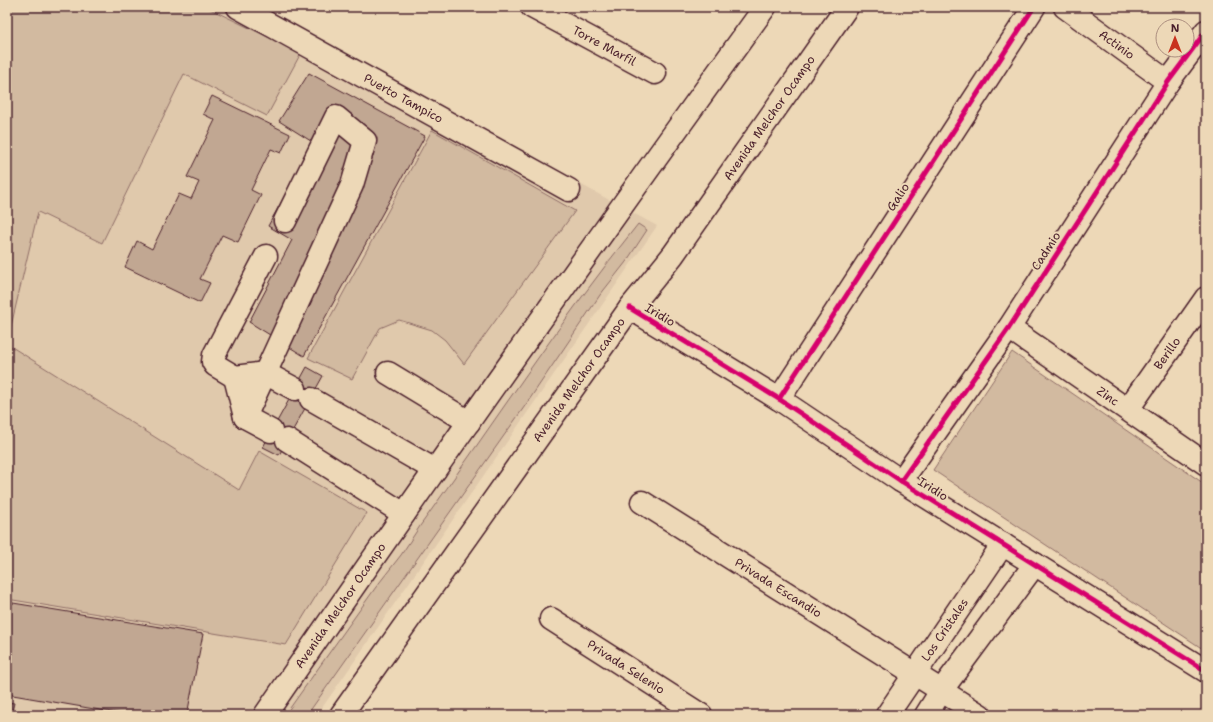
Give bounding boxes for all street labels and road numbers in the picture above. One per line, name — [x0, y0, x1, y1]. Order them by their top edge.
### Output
street label: Torre Marfil — [570, 22, 639, 70]
street label: Actinio — [1096, 26, 1138, 63]
street label: Avenida Melchor Ocampo — [720, 52, 819, 183]
street label: Puerto Tampico — [361, 70, 446, 127]
street label: Galio — [883, 180, 913, 214]
street label: Cadmio — [1028, 229, 1064, 273]
street label: Iridio — [642, 300, 678, 330]
street label: Avenida Melchor Ocampo — [529, 314, 629, 445]
street label: Berillo — [1150, 334, 1184, 373]
street label: Zinc — [1093, 383, 1122, 410]
street label: Iridio — [915, 474, 951, 504]
street label: Avenida Melchor Ocampo — [291, 540, 390, 671]
street label: Privada Escandio — [732, 554, 825, 621]
street label: Los Cristales — [918, 595, 972, 664]
street label: Privada Selenio — [584, 636, 668, 698]

